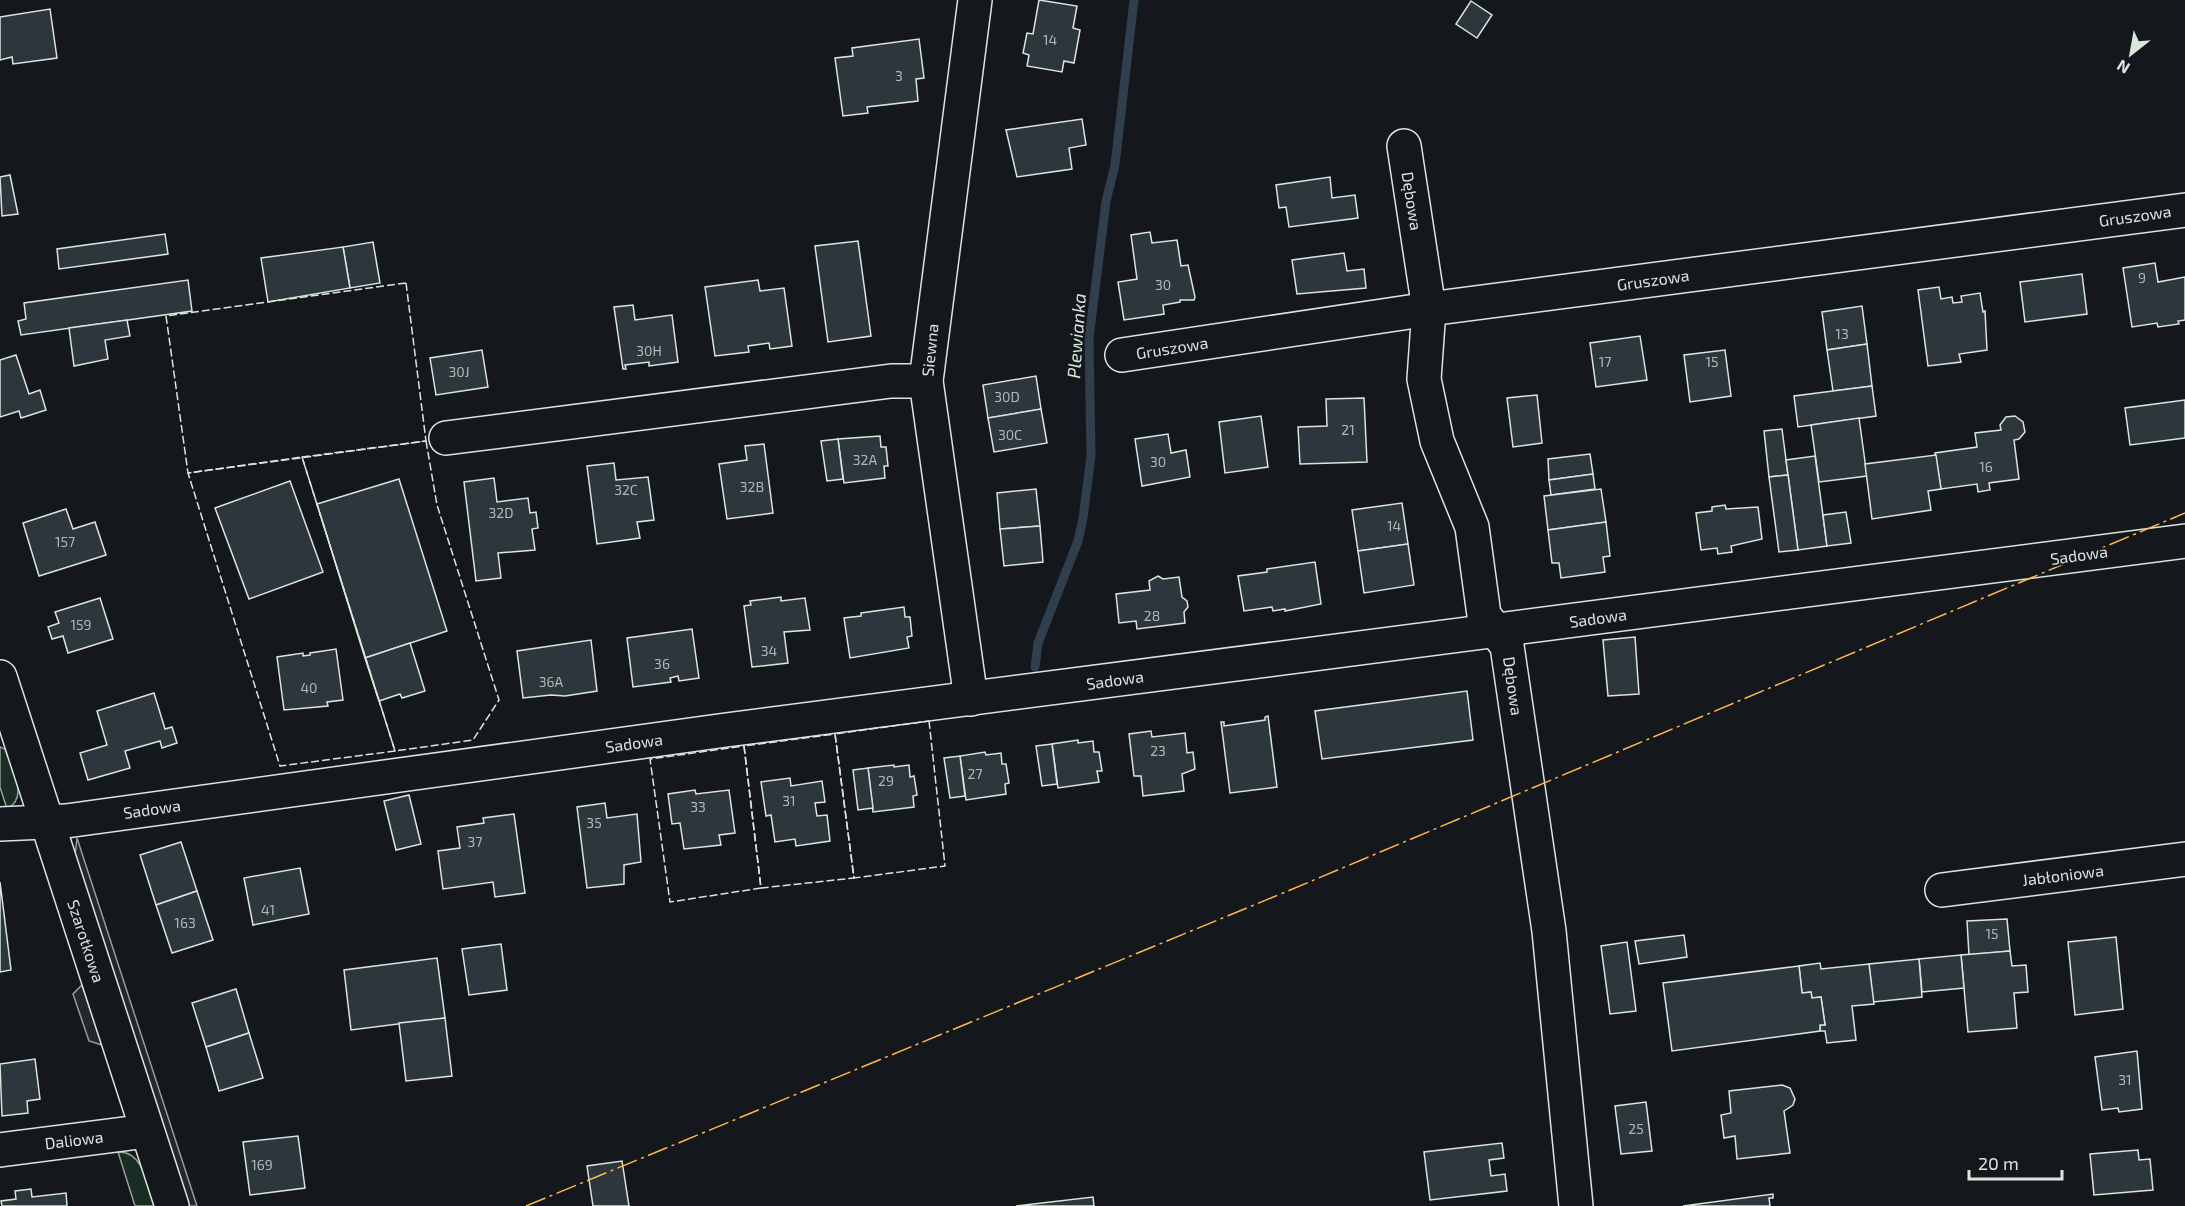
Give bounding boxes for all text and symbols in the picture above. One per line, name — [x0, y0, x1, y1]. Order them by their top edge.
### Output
north arrow — [2101, 24, 2161, 84]
house number: 14 — [1043, 31, 1057, 48]
text: N — [2113, 56, 2133, 78]
house number: 3 — [895, 67, 903, 84]
street label: Dębowa — [1398, 170, 1427, 232]
street label: Gruszowa — [2098, 201, 2172, 230]
street label: Gruszowa — [1616, 265, 1690, 294]
house number: 9 — [2138, 269, 2146, 286]
house number: 30 — [1155, 276, 1171, 293]
water label: Plewianka — [1062, 292, 1090, 379]
street label: Siewna — [917, 323, 942, 377]
house number: 13 — [1835, 325, 1849, 342]
street label: Gruszowa — [1134, 332, 1209, 363]
house number: 30H — [636, 342, 662, 359]
house number: 17 — [1599, 353, 1611, 370]
house number: 15 — [1705, 353, 1719, 370]
house number: 30J — [449, 363, 470, 380]
house number: 30D — [994, 388, 1020, 405]
house number: 21 — [1341, 421, 1355, 438]
house number: 30C — [998, 426, 1022, 443]
house number: 32A — [853, 451, 877, 468]
house number: 30 — [1150, 453, 1166, 470]
house number: 16 — [1979, 458, 1993, 475]
house number: 32B — [740, 478, 764, 495]
house number: 32C — [614, 481, 638, 498]
house number: 32D — [489, 504, 513, 521]
house number: 14 — [1387, 517, 1401, 534]
house number: 157 — [55, 533, 75, 550]
street label: Sadowa — [2049, 541, 2109, 568]
street label: Sadowa — [1568, 604, 1628, 631]
house number: 28 — [1144, 607, 1160, 624]
house number: 159 — [70, 616, 92, 633]
house number: 34 — [761, 642, 777, 659]
house number: 36 — [654, 655, 670, 672]
street label: Dębowa — [1500, 655, 1527, 717]
street label: Sadowa — [1085, 666, 1145, 693]
house number: 36A — [539, 673, 564, 690]
house number: 40 — [300, 679, 318, 696]
street label: Sadowa — [604, 729, 664, 756]
house number: 23 — [1150, 742, 1166, 759]
house number: 27 — [967, 765, 983, 782]
house number: 29 — [878, 772, 894, 789]
house number: 31 — [782, 792, 796, 809]
street label: Sadowa — [122, 795, 182, 822]
house number: 33 — [690, 798, 706, 815]
house number: 35 — [586, 814, 602, 831]
house number: 37 — [468, 833, 482, 850]
street label: Jabłoniowa — [2021, 860, 2105, 889]
street label: Szarotkowa — [64, 897, 109, 985]
house number: 41 — [261, 901, 275, 918]
house number: 163 — [174, 914, 196, 931]
house number: 15 — [1985, 925, 1999, 942]
house number: 31 — [2118, 1071, 2132, 1088]
house number: 25 — [1628, 1120, 1644, 1137]
street label: Daliowa — [43, 1126, 104, 1153]
scale bar — [1969, 1143, 2062, 1181]
text: 20 m — [1978, 1152, 2019, 1174]
house number: 169 — [251, 1156, 273, 1173]

